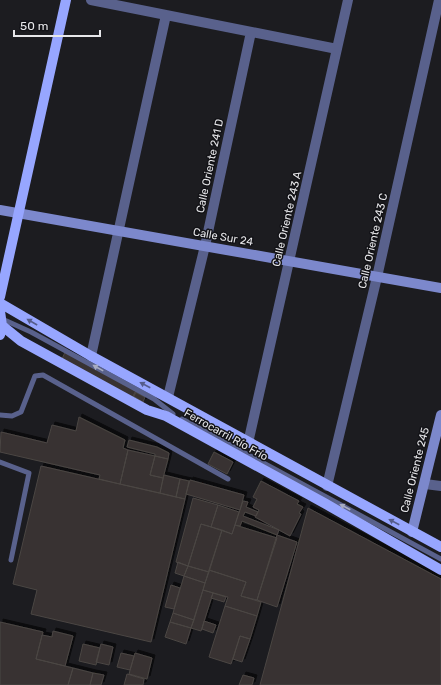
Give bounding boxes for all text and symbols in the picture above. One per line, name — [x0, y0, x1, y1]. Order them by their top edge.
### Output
scale bar — [14, 12, 100, 38]
text: 50 m — [20, 19, 48, 33]
street label: Calle Oriente 241 D — [194, 118, 226, 214]
street label: Calle Oriente 243 A — [270, 169, 304, 268]
street label: Calle Oriente 243 C — [356, 192, 390, 290]
street label: Calle Sur 24 — [192, 225, 254, 249]
one-way arrow — [26, 318, 38, 325]
one-way arrow — [92, 365, 104, 372]
one-way arrow — [140, 382, 151, 389]
street label: Ferrocarril Río Frío — [182, 407, 270, 463]
street label: Calle Oriente 245 — [398, 426, 432, 514]
one-way arrow — [339, 504, 351, 511]
one-way arrow — [388, 519, 400, 525]

